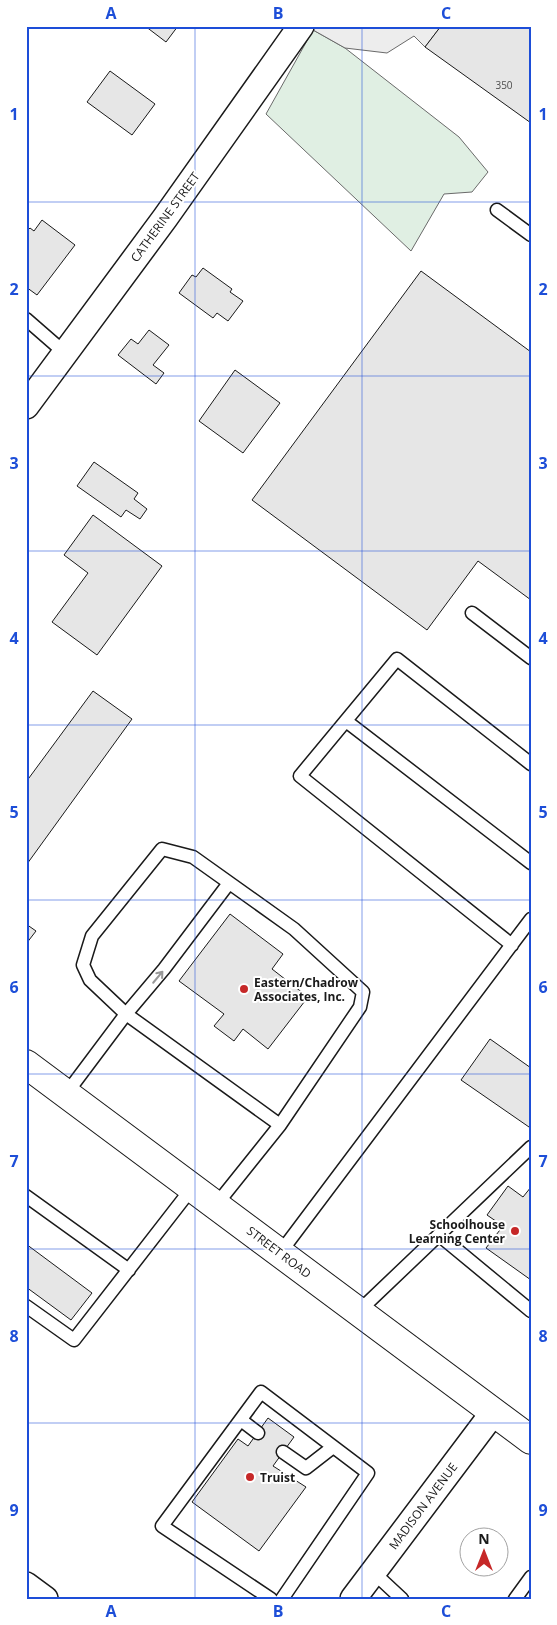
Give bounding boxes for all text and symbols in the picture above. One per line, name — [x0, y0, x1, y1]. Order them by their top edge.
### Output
text: A — [105, 2, 117, 24]
text: B — [273, 2, 283, 24]
text: C — [441, 2, 451, 24]
house number: 350 — [495, 78, 513, 92]
text: 1 — [9, 103, 19, 125]
text: 1 — [538, 103, 548, 125]
street label: CATHERINE STREET — [127, 168, 204, 265]
text: 2 — [9, 278, 19, 300]
text: 2 — [538, 278, 548, 300]
text: 3 — [9, 452, 19, 474]
text: 3 — [538, 452, 548, 474]
text: 4 — [9, 627, 19, 649]
text: 4 — [538, 627, 548, 649]
text: 5 — [9, 801, 19, 823]
text: 5 — [538, 801, 548, 823]
one-way arrow — [152, 971, 163, 984]
place label: Eastern/Chadrow Associates, Inc. — [254, 974, 359, 1005]
text: 6 — [9, 976, 19, 998]
text: 6 — [538, 976, 548, 998]
marker: Eastern/Chadrow Associates, Inc. — [238, 983, 250, 995]
text: 7 — [9, 1150, 19, 1172]
text: 7 — [538, 1150, 548, 1172]
place label: Schoolhouse Learning Center — [409, 1216, 506, 1247]
street label: STREET ROAD — [243, 1222, 315, 1282]
marker: Schoolhouse Learning Center — [509, 1225, 521, 1237]
text: 8 — [9, 1325, 19, 1347]
text: 8 — [538, 1325, 548, 1347]
street label: MADISON AVENUE — [385, 1459, 461, 1553]
place label: Truist — [260, 1469, 295, 1486]
marker: Truist — [244, 1471, 256, 1483]
text: 9 — [9, 1499, 19, 1521]
text: 9 — [538, 1499, 548, 1521]
north arrow — [460, 1528, 510, 1578]
text: N — [478, 1529, 490, 1548]
text: A — [105, 1600, 117, 1622]
text: B — [273, 1600, 283, 1622]
text: C — [441, 1600, 451, 1622]

